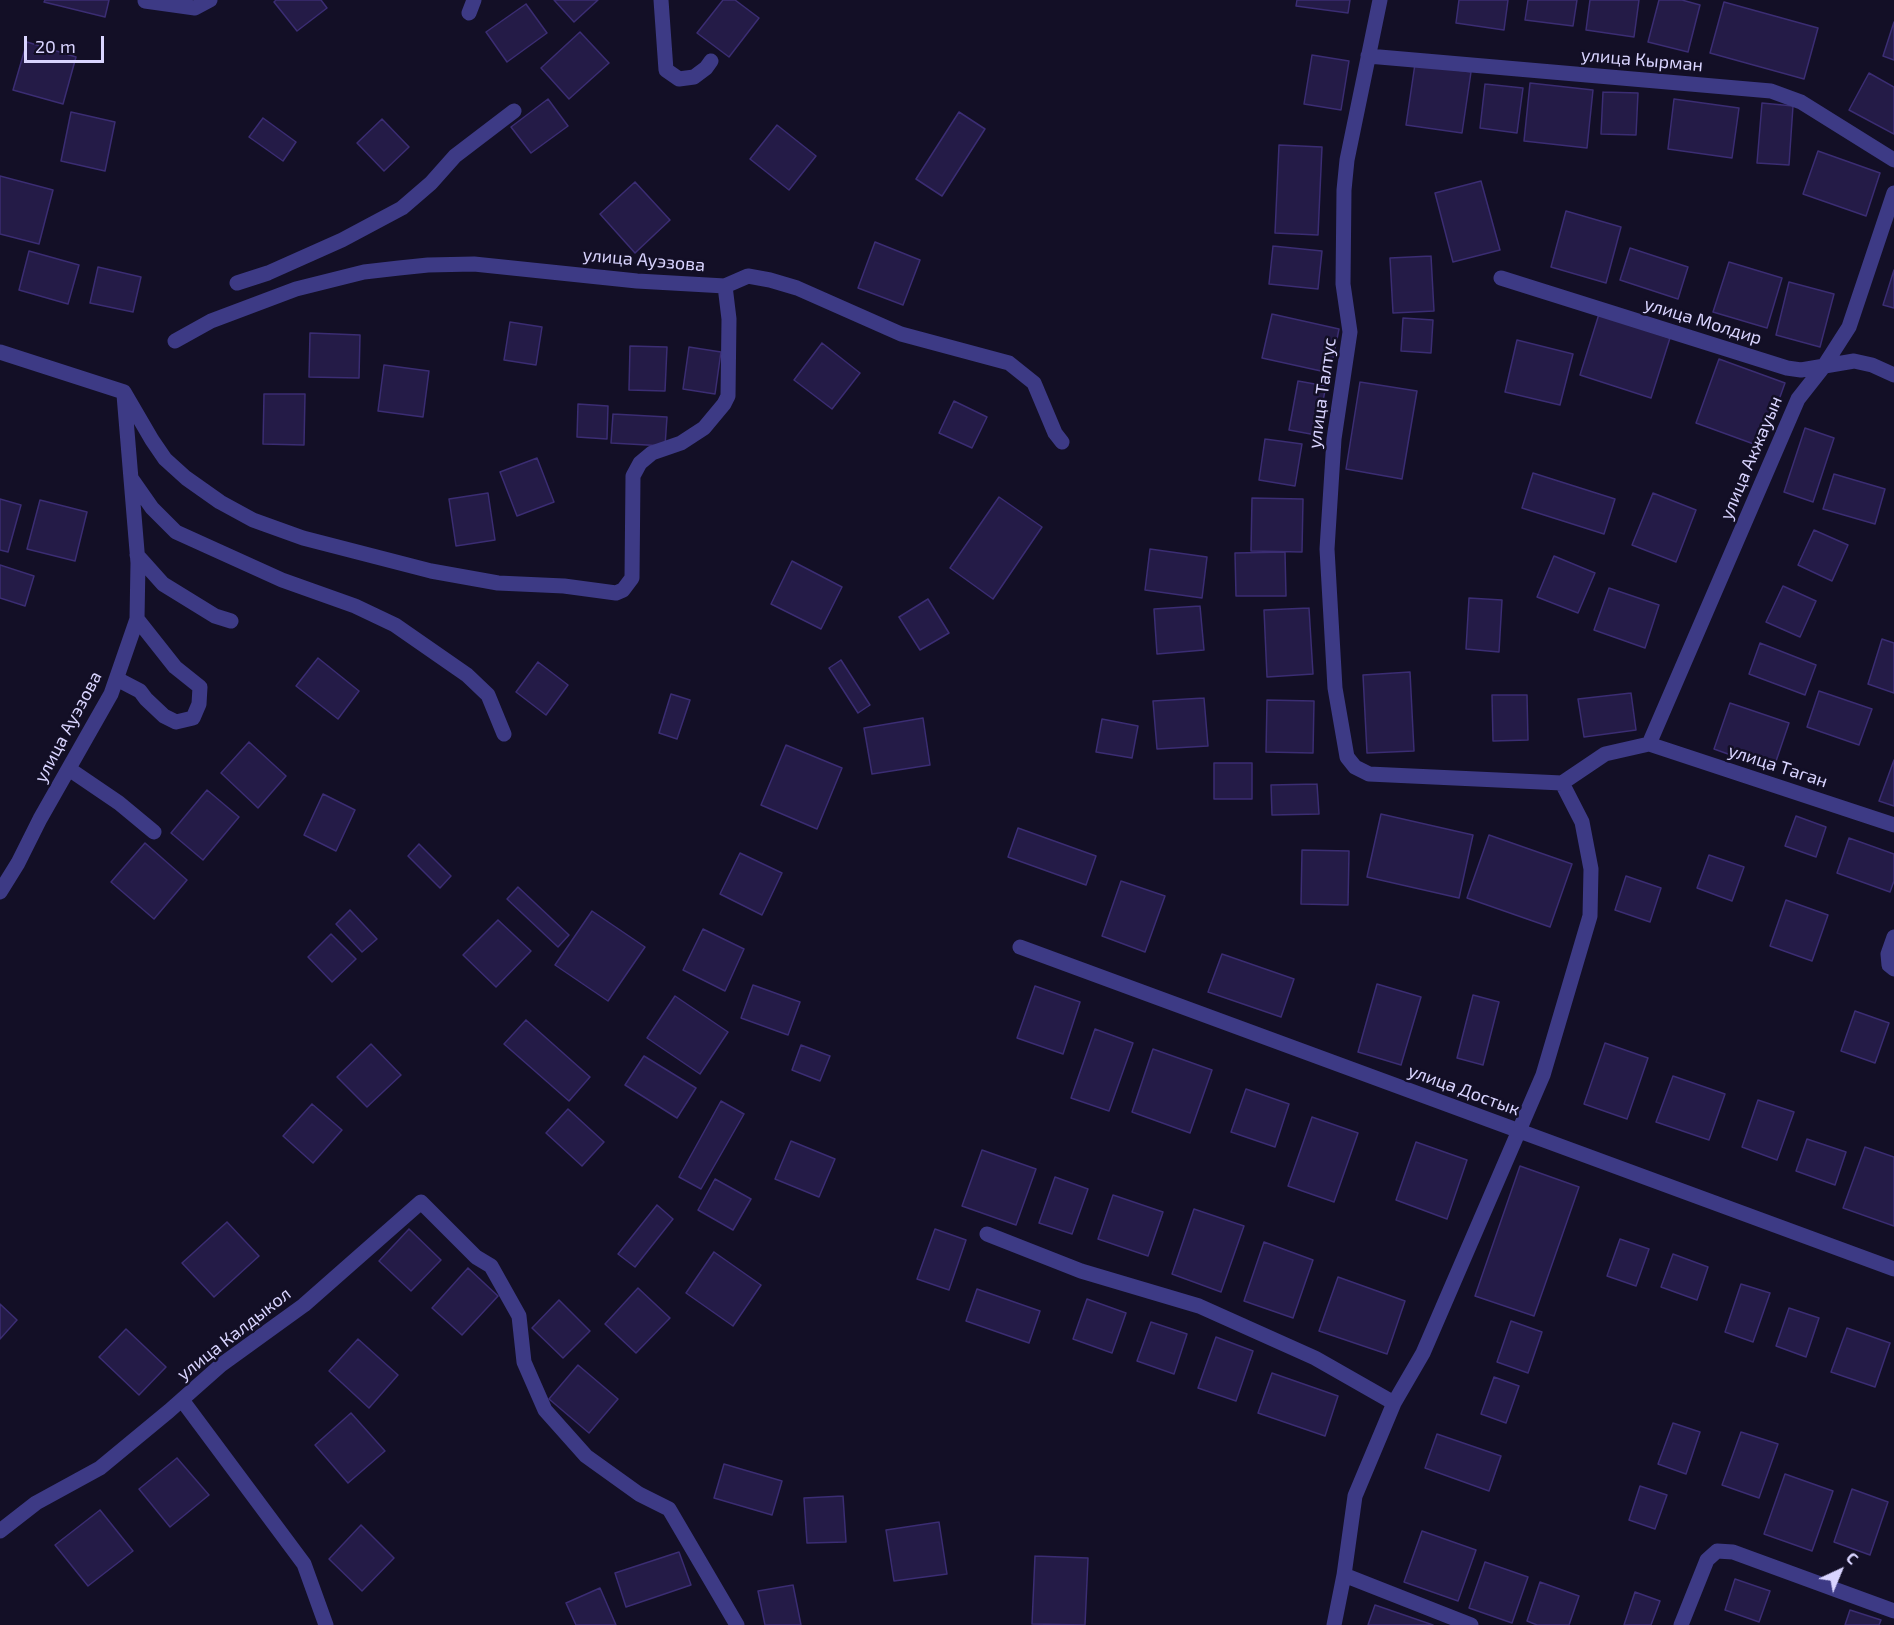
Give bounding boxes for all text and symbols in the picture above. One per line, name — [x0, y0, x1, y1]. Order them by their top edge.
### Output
scale bar — [27, 24, 106, 62]
text: 20 m — [35, 35, 76, 57]
street label: улица Кырман — [1580, 44, 1704, 76]
street label: улица Ауэзова — [582, 244, 706, 276]
street label: улица Молдир — [1642, 293, 1764, 349]
street label: улица Талтус — [1304, 336, 1340, 450]
street label: улица Акжауын — [1715, 393, 1787, 523]
street label: улица Ауэзова — [30, 668, 106, 786]
street label: улица Таган — [1725, 740, 1831, 792]
street label: улица Достык — [1405, 1060, 1523, 1120]
street label: улица Калдыкол — [173, 1283, 295, 1385]
north arrow — [1810, 1541, 1870, 1601]
text: С — [1843, 1548, 1863, 1568]

